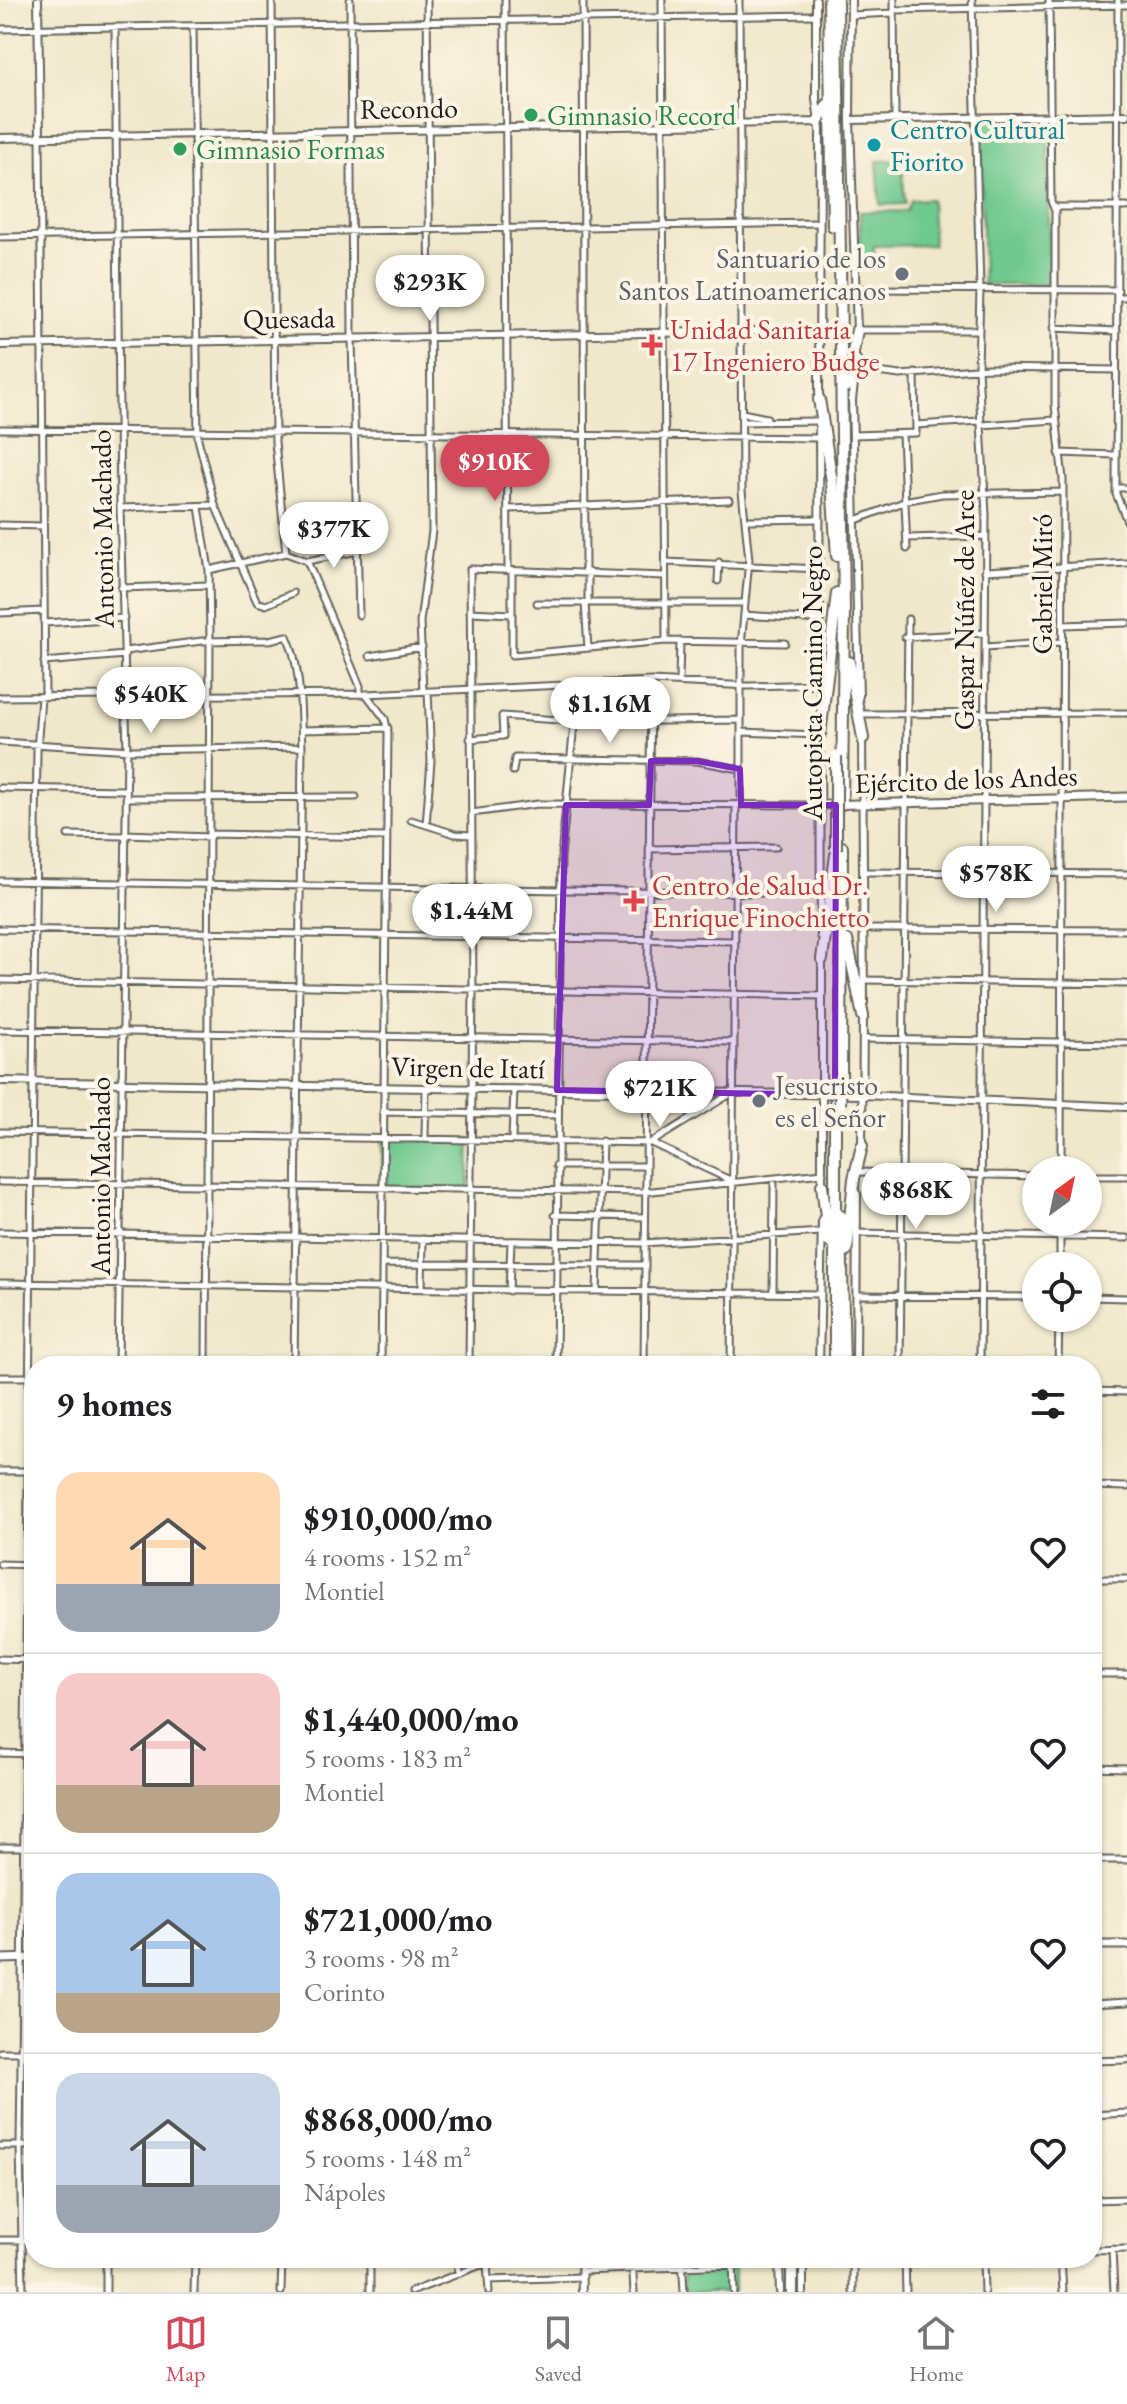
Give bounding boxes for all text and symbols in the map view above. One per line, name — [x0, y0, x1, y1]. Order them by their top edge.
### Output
street label: Recondo — [360, 89, 458, 127]
place label: Gimnasio Record — [547, 97, 737, 133]
marker: Gimnasio Record — [522, 106, 540, 124]
place label: Centro Cultural Fiorito — [890, 111, 1066, 179]
place label: Gimnasio Formas — [196, 131, 385, 167]
marker: Centro Cultural Fiorito — [865, 136, 883, 154]
marker: Gimnasio Formas — [171, 140, 189, 158]
place label: Santuario de los Santos Latinoamericanos — [619, 240, 886, 308]
pin: $293K — [374, 255, 486, 323]
text: $293K — [393, 264, 467, 298]
marker: Santuario de los Santos Latinoamericanos — [893, 265, 911, 283]
street label: Quesada — [242, 299, 336, 337]
place label: Unidad Sanitaria 17 Ingeniero Budge — [670, 311, 880, 379]
marker: Unidad Sanitaria 17 Ingeniero Budge — [641, 334, 663, 356]
street label: Antonio Machado — [82, 429, 122, 630]
pin: $910K — [439, 435, 551, 503]
text: $910K — [458, 444, 532, 478]
street label: Gaspar Núñez de Arce — [946, 490, 982, 730]
pin: $377K — [278, 502, 390, 570]
text: $377K — [297, 511, 371, 545]
street label: Gabriel Miró — [1024, 514, 1060, 654]
street label: Autopista Camino Negro — [794, 545, 830, 822]
pin: $540K — [95, 667, 207, 735]
text: $540K — [114, 676, 188, 710]
pin: $1.16M — [545, 677, 675, 745]
text: $1.16M — [568, 686, 652, 720]
street label: Ejército de los Andes — [854, 757, 1078, 801]
pin: $578K — [940, 846, 1052, 914]
text: $578K — [959, 855, 1033, 889]
place label: Centro de Salud Dr. Enrique Finochietto — [652, 867, 870, 935]
pin: $1.44M — [407, 884, 537, 952]
marker: Centro de Salud Dr. Enrique Finochietto — [623, 890, 645, 912]
text: $1.44M — [430, 893, 514, 927]
street label: Virgen de Itatí — [391, 1048, 545, 1086]
pin: $721K — [604, 1061, 716, 1129]
place label: Jesucristo es el Señor — [773, 1067, 886, 1135]
text: $721K — [623, 1070, 697, 1104]
street label: Antonio Machado — [82, 1077, 118, 1276]
marker: Jesucristo es el Señor — [750, 1092, 768, 1110]
north arrow — [1022, 1156, 1102, 1236]
map controls — [1022, 1156, 1102, 1332]
pin: $868K — [860, 1163, 972, 1231]
text: $868K — [879, 1172, 953, 1206]
button: locate — [1022, 1252, 1102, 1332]
text: 9 homes — [56, 1382, 172, 1426]
icon: filters — [1026, 1382, 1070, 1426]
text: $910,000/mo — [304, 1496, 492, 1540]
icon: home — [120, 1504, 216, 1600]
icon: heart — [1026, 1530, 1070, 1574]
text: 4 rooms · 152 m² — [304, 1540, 471, 1574]
text: Montiel — [304, 1574, 384, 1608]
text: $1,440,000/mo — [304, 1697, 519, 1741]
icon: home — [120, 1705, 216, 1801]
icon: heart — [1026, 1731, 1070, 1775]
text: 5 rooms · 183 m² — [304, 1741, 471, 1775]
text: Montiel — [304, 1775, 384, 1809]
text: $721,000/mo — [304, 1897, 492, 1941]
icon: home — [120, 1905, 216, 2001]
icon: heart — [1026, 1931, 1070, 1975]
text: 3 rooms · 98 m² — [304, 1941, 459, 1975]
text: Corinto — [304, 1975, 385, 2009]
text: $868,000/mo — [304, 2097, 492, 2141]
icon: home — [120, 2105, 216, 2201]
icon: heart — [1026, 2131, 1070, 2175]
text: 5 rooms · 148 m² — [304, 2141, 471, 2175]
text: Nápoles — [304, 2175, 386, 2209]
tab: Map — [164, 2311, 208, 2388]
tab: Saved — [535, 2311, 582, 2388]
tab: Home — [909, 2311, 963, 2388]

